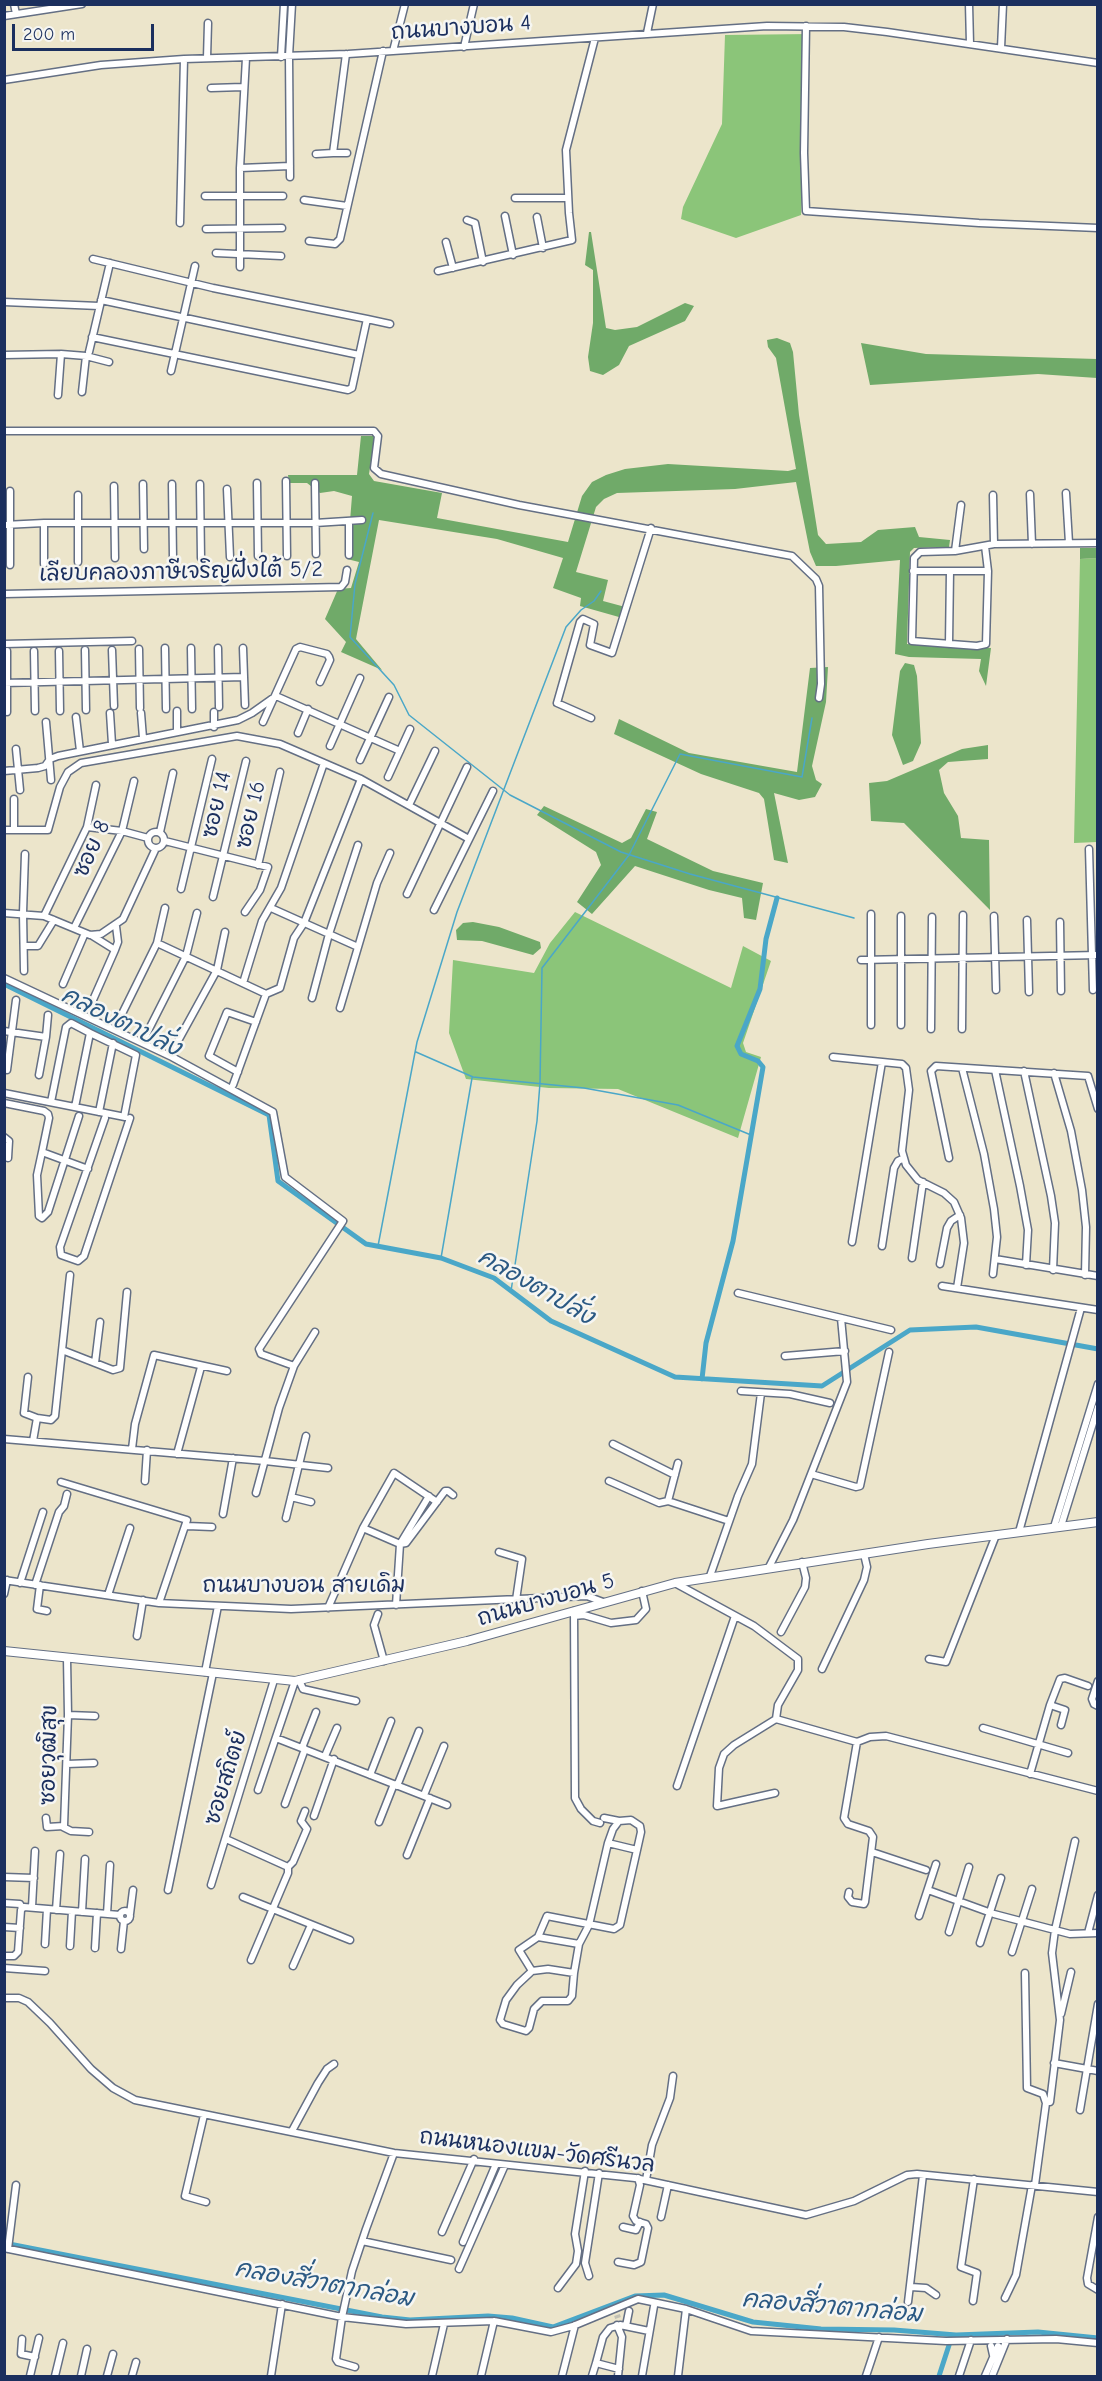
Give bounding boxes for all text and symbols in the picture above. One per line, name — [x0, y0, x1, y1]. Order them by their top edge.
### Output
street label: ถนนบางบอน 4 — [390, 10, 532, 46]
scale bar — [15, 12, 158, 50]
text: 200 m — [23, 24, 75, 45]
street label: เลียบคลองภาษีเจริญฝั่งใต้ 5/2 — [39, 556, 323, 588]
street label: ซอย 14 — [197, 769, 237, 841]
street label: ซอย 16 — [230, 778, 272, 852]
street label: ซอย 8 — [68, 816, 116, 882]
water label: คลองตาปลั่ง — [57, 981, 185, 1063]
water label: คลองตาปลั่ง — [473, 1242, 599, 1332]
street label: ถนนบางบอน 5 — [474, 1568, 618, 1632]
street label: ถนนบางบอน สายเดิม — [202, 1573, 406, 1599]
street label: ซอยวุฒิสุข — [35, 1705, 63, 1805]
street label: ซอยสถิตย์ — [199, 1727, 253, 1829]
street label: ถนนหนองแขม-วัดศรีนวล — [418, 2123, 656, 2179]
water label: คลองสี่วาตากล่อม — [233, 2254, 415, 2314]
water label: คลองสี่วาตากล่อม — [741, 2285, 923, 2329]

